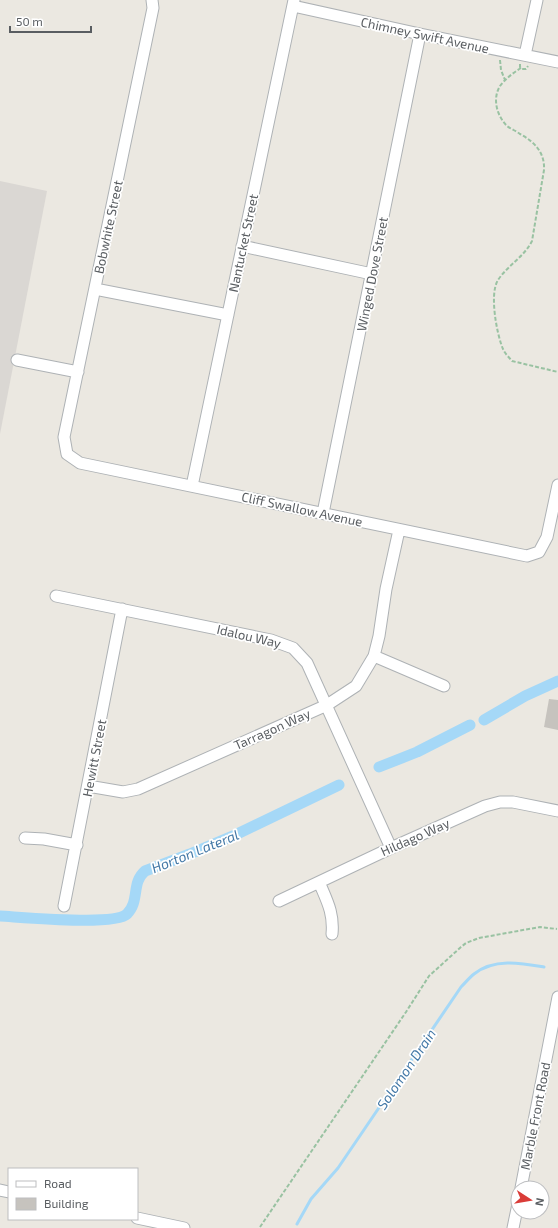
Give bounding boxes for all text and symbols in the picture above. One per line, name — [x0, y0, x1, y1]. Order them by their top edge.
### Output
scale bar — [10, 8, 91, 34]
text: 50 m — [16, 14, 43, 28]
street label: Chimney Swift Avenue — [359, 14, 491, 56]
street label: Bobwhite Street — [90, 179, 126, 275]
street label: Nantucket Street — [225, 192, 261, 294]
street label: Winged Dove Street — [353, 215, 391, 333]
street label: Cliff Swallow Avenue — [240, 488, 364, 530]
street label: Idalou Way — [215, 621, 283, 651]
street label: Tarragon Way — [231, 705, 313, 753]
street label: Hewitt Street — [79, 718, 109, 798]
street label: Hildago Way — [378, 815, 452, 859]
water label: Horton Lateral — [149, 826, 241, 876]
water label: Solomon Drain — [373, 1026, 439, 1112]
street label: Marble Front Road — [517, 1061, 553, 1171]
legend — [8, 1168, 138, 1220]
text: Road — [44, 1176, 72, 1190]
north arrow — [510, 1180, 550, 1220]
text: Building — [44, 1196, 89, 1210]
text: N — [533, 1197, 547, 1207]

